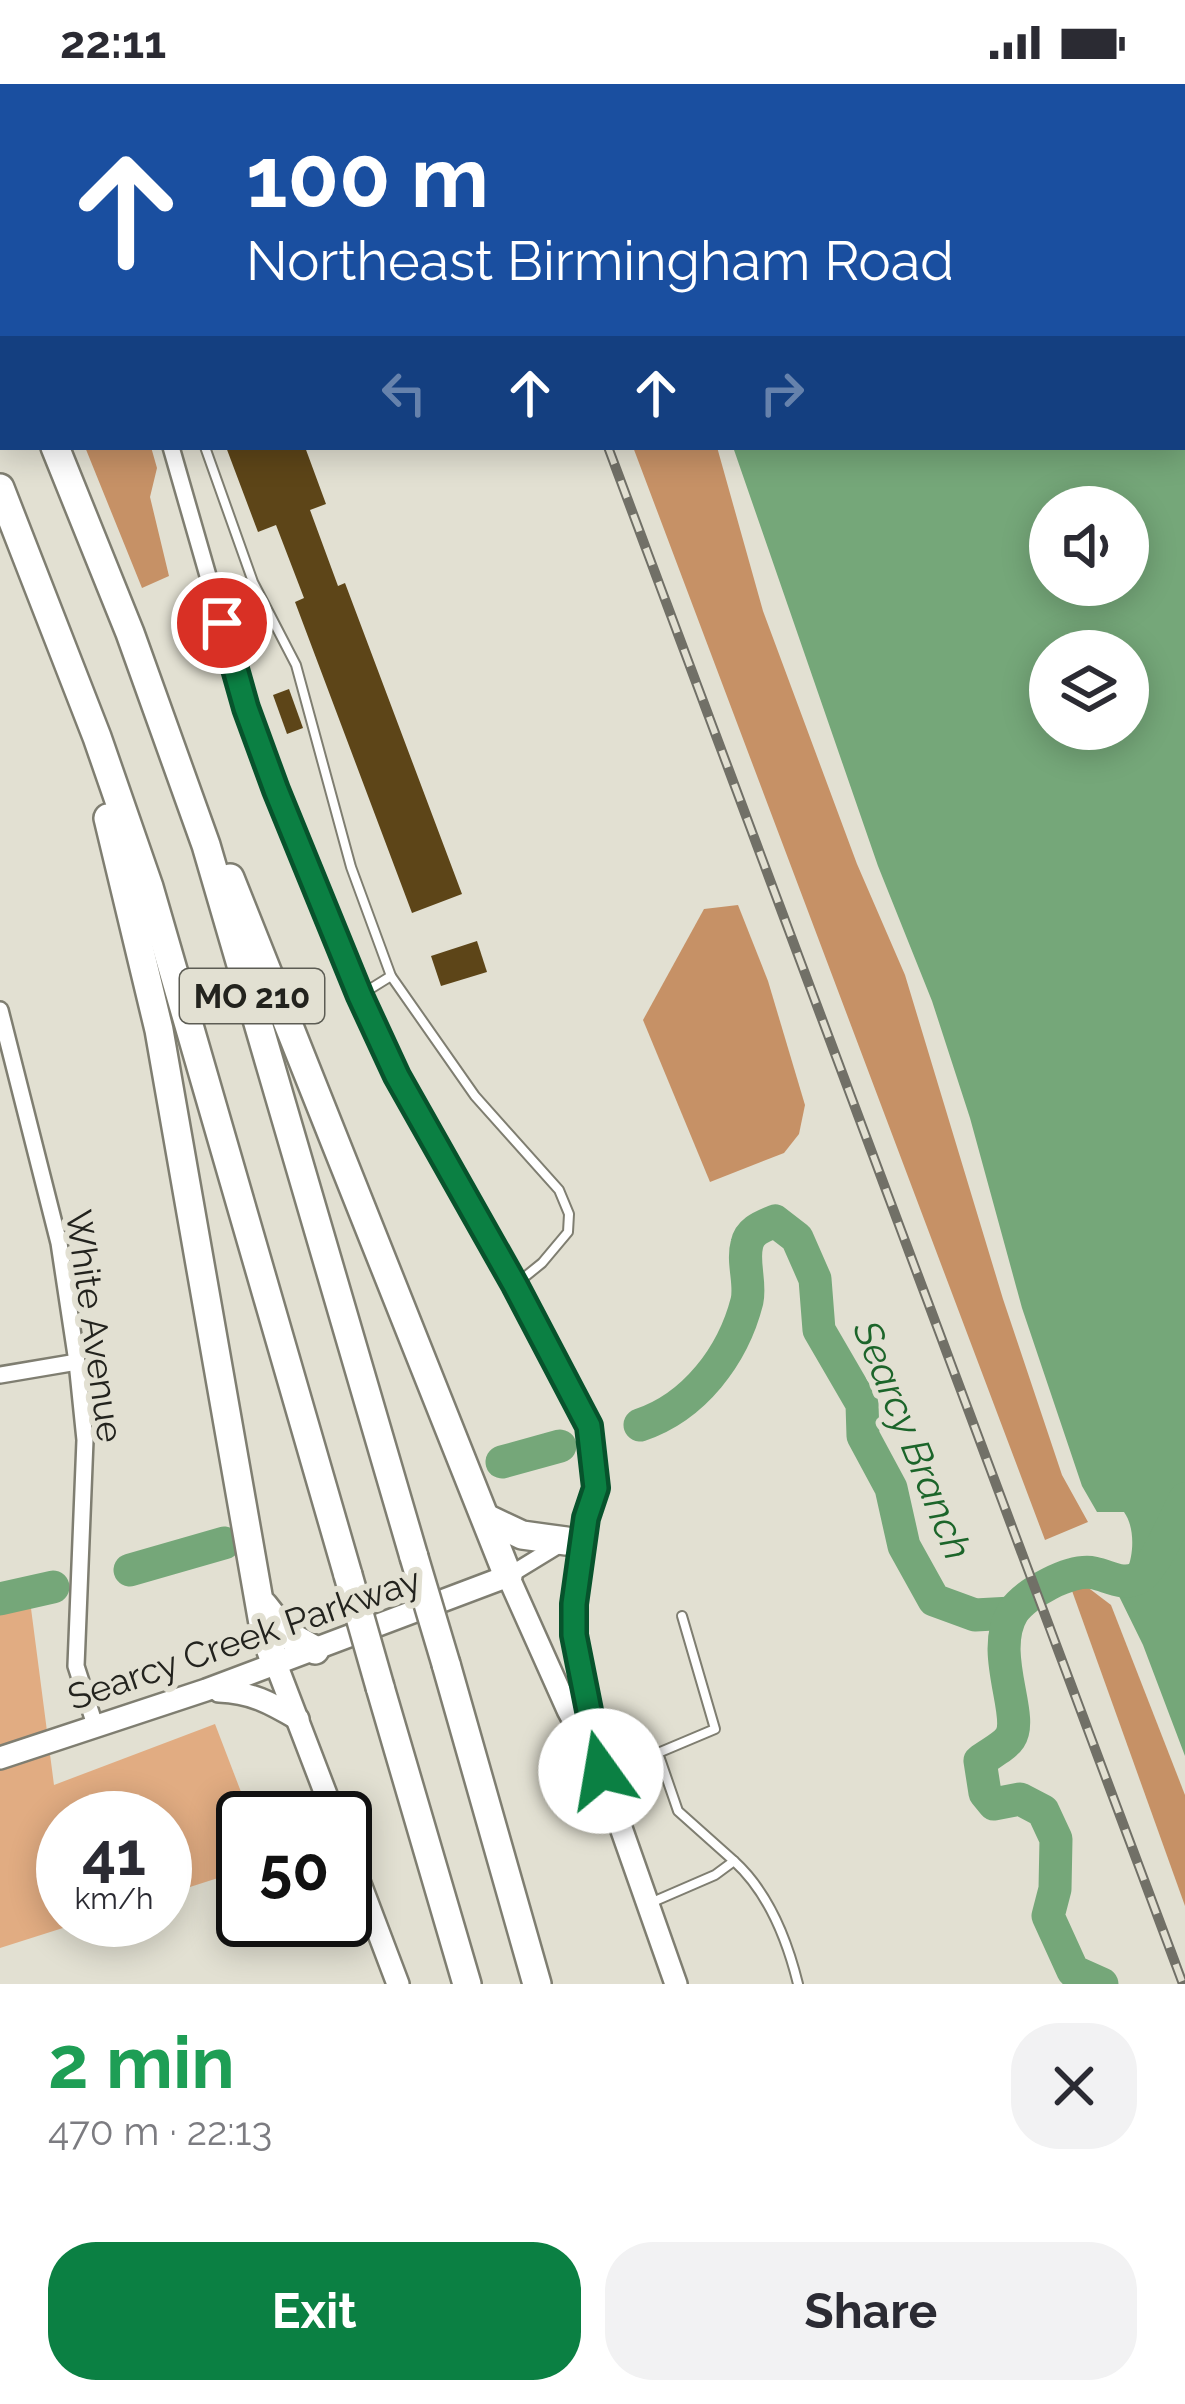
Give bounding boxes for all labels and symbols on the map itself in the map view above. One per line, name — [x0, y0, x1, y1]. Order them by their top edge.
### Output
pin — [171, 572, 273, 674]
road number: MO 210 — [180, 969, 324, 1023]
street label: White Avenue — [58, 1207, 132, 1445]
water label: Searcy Branch — [844, 1313, 982, 1566]
street label: Searcy Creek Parkway — [62, 1558, 426, 1718]
position arrow — [538, 1708, 664, 1834]
speed limit sign: 50 — [216, 1791, 372, 1947]

